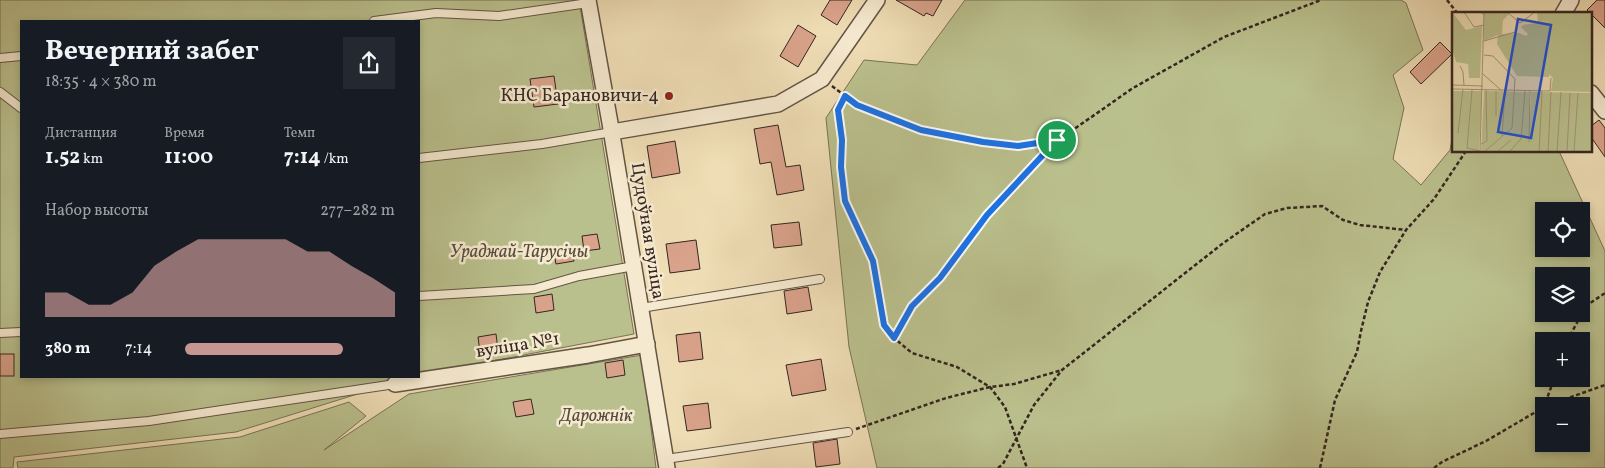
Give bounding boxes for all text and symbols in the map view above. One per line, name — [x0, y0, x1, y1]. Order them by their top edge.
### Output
inset map — [1452, 12, 1592, 152]
text: Вечерний забег — [45, 32, 259, 71]
button: share — [343, 37, 395, 89]
text: 18:35 · 4 × 380 m — [45, 71, 157, 93]
place label: КНС Барановичи-4 — [500, 84, 659, 109]
marker: КНС Барановичи-4 — [663, 90, 675, 102]
pin — [1036, 119, 1078, 161]
text: Дистанция — [45, 124, 117, 143]
text: Время — [164, 124, 205, 143]
text: Темп — [284, 124, 315, 143]
icon: arrive — [1043, 126, 1071, 154]
text: 1.52 — [45, 143, 80, 172]
text: 11:00 — [164, 143, 213, 172]
text: 7:14 — [284, 143, 321, 172]
text: km — [80, 150, 103, 169]
text: /km — [321, 150, 349, 169]
street label: Цудоўная вуліца — [624, 161, 670, 301]
text: Набор высоты — [45, 200, 149, 222]
text: 277–282 m — [320, 200, 395, 222]
map controls — [1535, 202, 1590, 452]
button: locate — [1535, 202, 1590, 257]
park label: Ураджай-Тарусічы — [450, 240, 588, 265]
button: layers — [1535, 267, 1590, 322]
street label: вуліца №1 — [474, 327, 562, 365]
button: + — [1535, 332, 1590, 387]
text: 380 m — [45, 338, 90, 360]
text: 7:14 — [125, 338, 152, 360]
button: − — [1535, 397, 1590, 452]
park label: Дарожнік — [558, 404, 633, 429]

